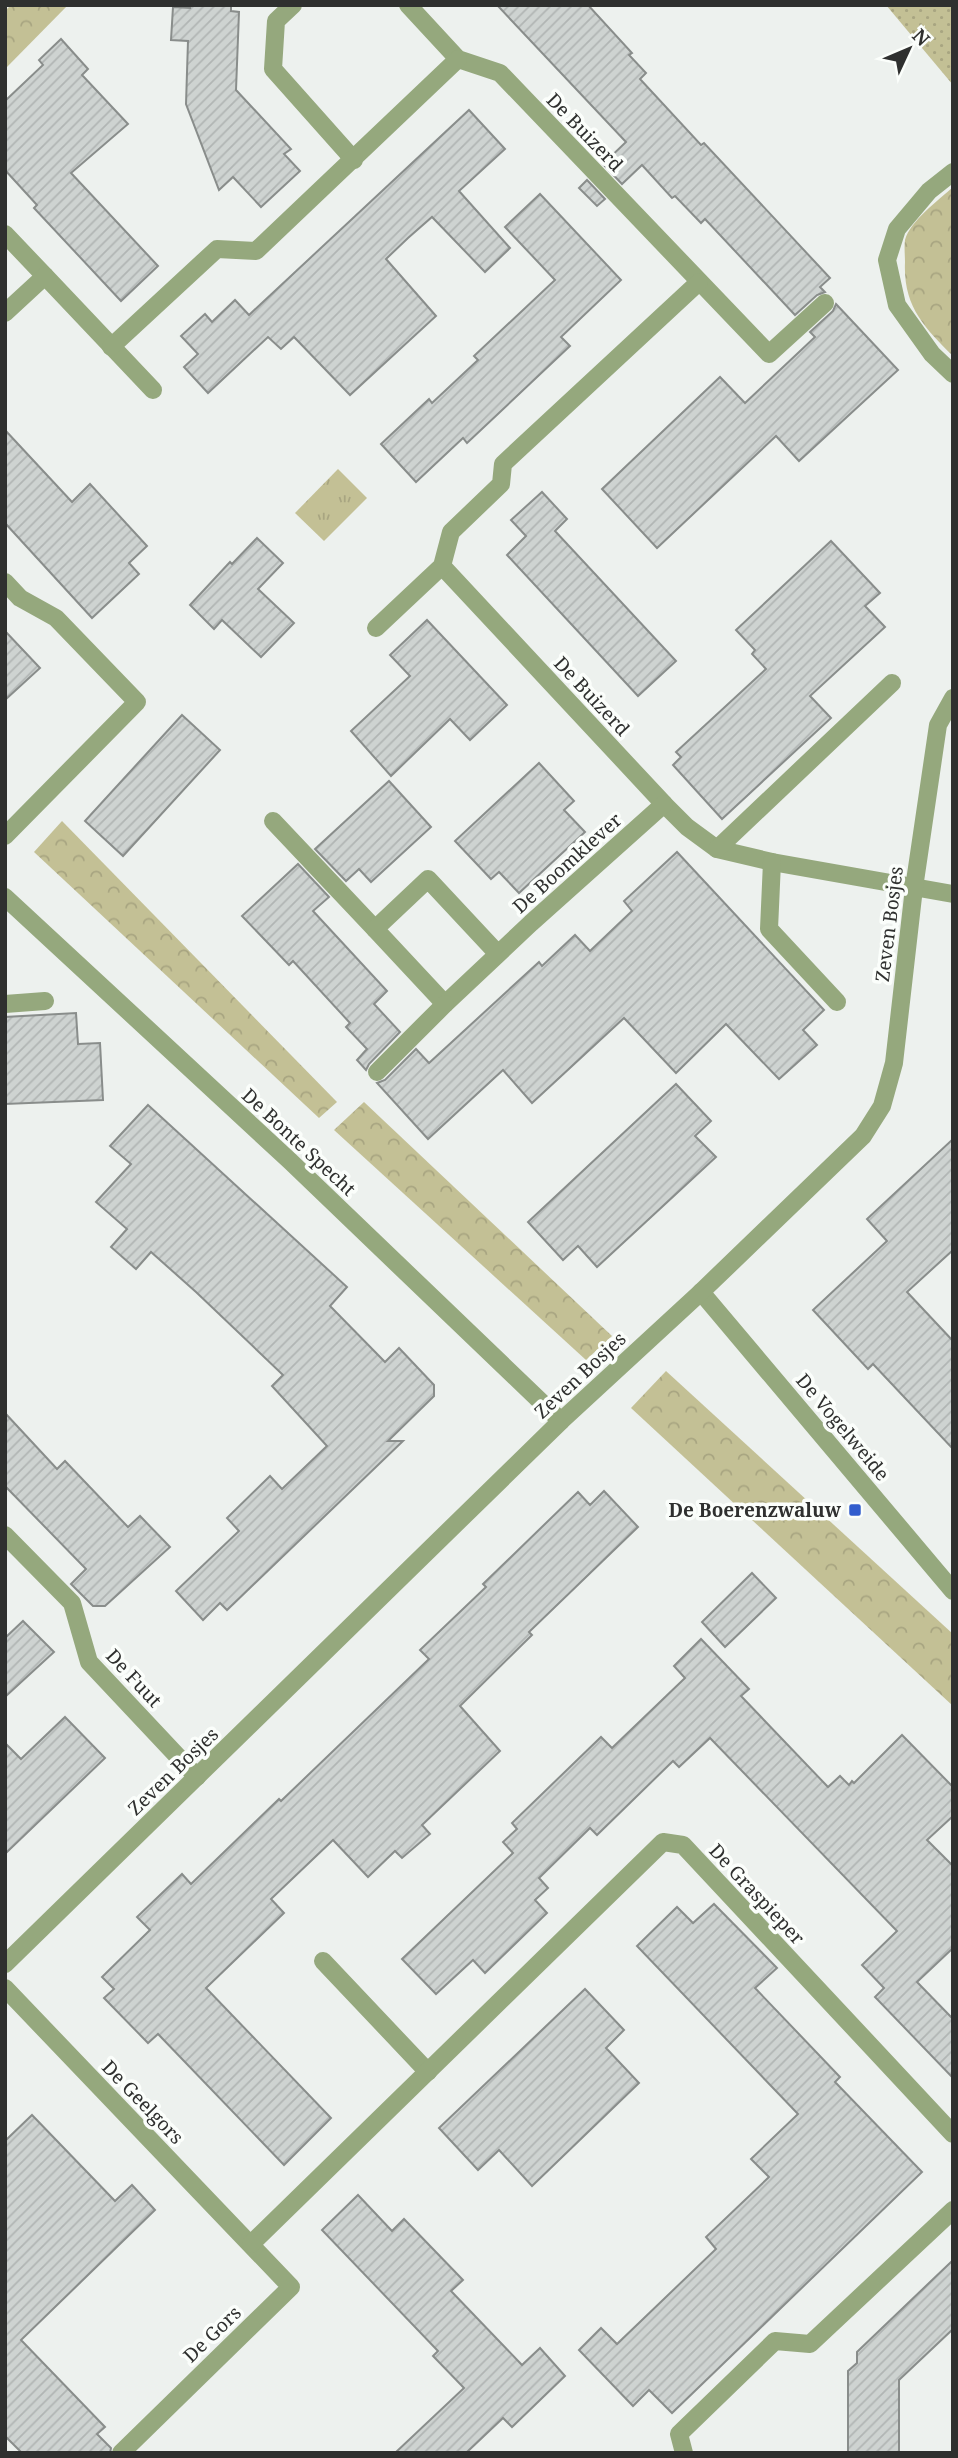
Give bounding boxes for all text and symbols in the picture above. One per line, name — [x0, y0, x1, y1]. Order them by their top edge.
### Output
north arrow — [874, 14, 944, 84]
text: N — [907, 23, 936, 52]
street label: De Buizerd — [541, 87, 629, 177]
street label: De Buizerd — [548, 651, 636, 742]
street label: De Boomklever — [507, 807, 627, 919]
street label: Zeven Bosjes — [869, 865, 909, 983]
street label: De Bonte Specht — [237, 1082, 362, 1202]
street label: Zeven Bosjes — [529, 1326, 631, 1424]
street label: De Vogelweide — [791, 1368, 895, 1486]
place label: De Boerenzwaluw — [668, 1497, 842, 1523]
marker: De Boerenzwaluw — [847, 1502, 863, 1518]
street label: De Fuut — [100, 1643, 168, 1713]
street label: Zeven Bosjes — [122, 1721, 224, 1821]
street label: De Graspieper — [703, 1838, 811, 1950]
street label: De Geelgors — [96, 2054, 190, 2150]
street label: De Gors — [177, 2300, 247, 2368]

